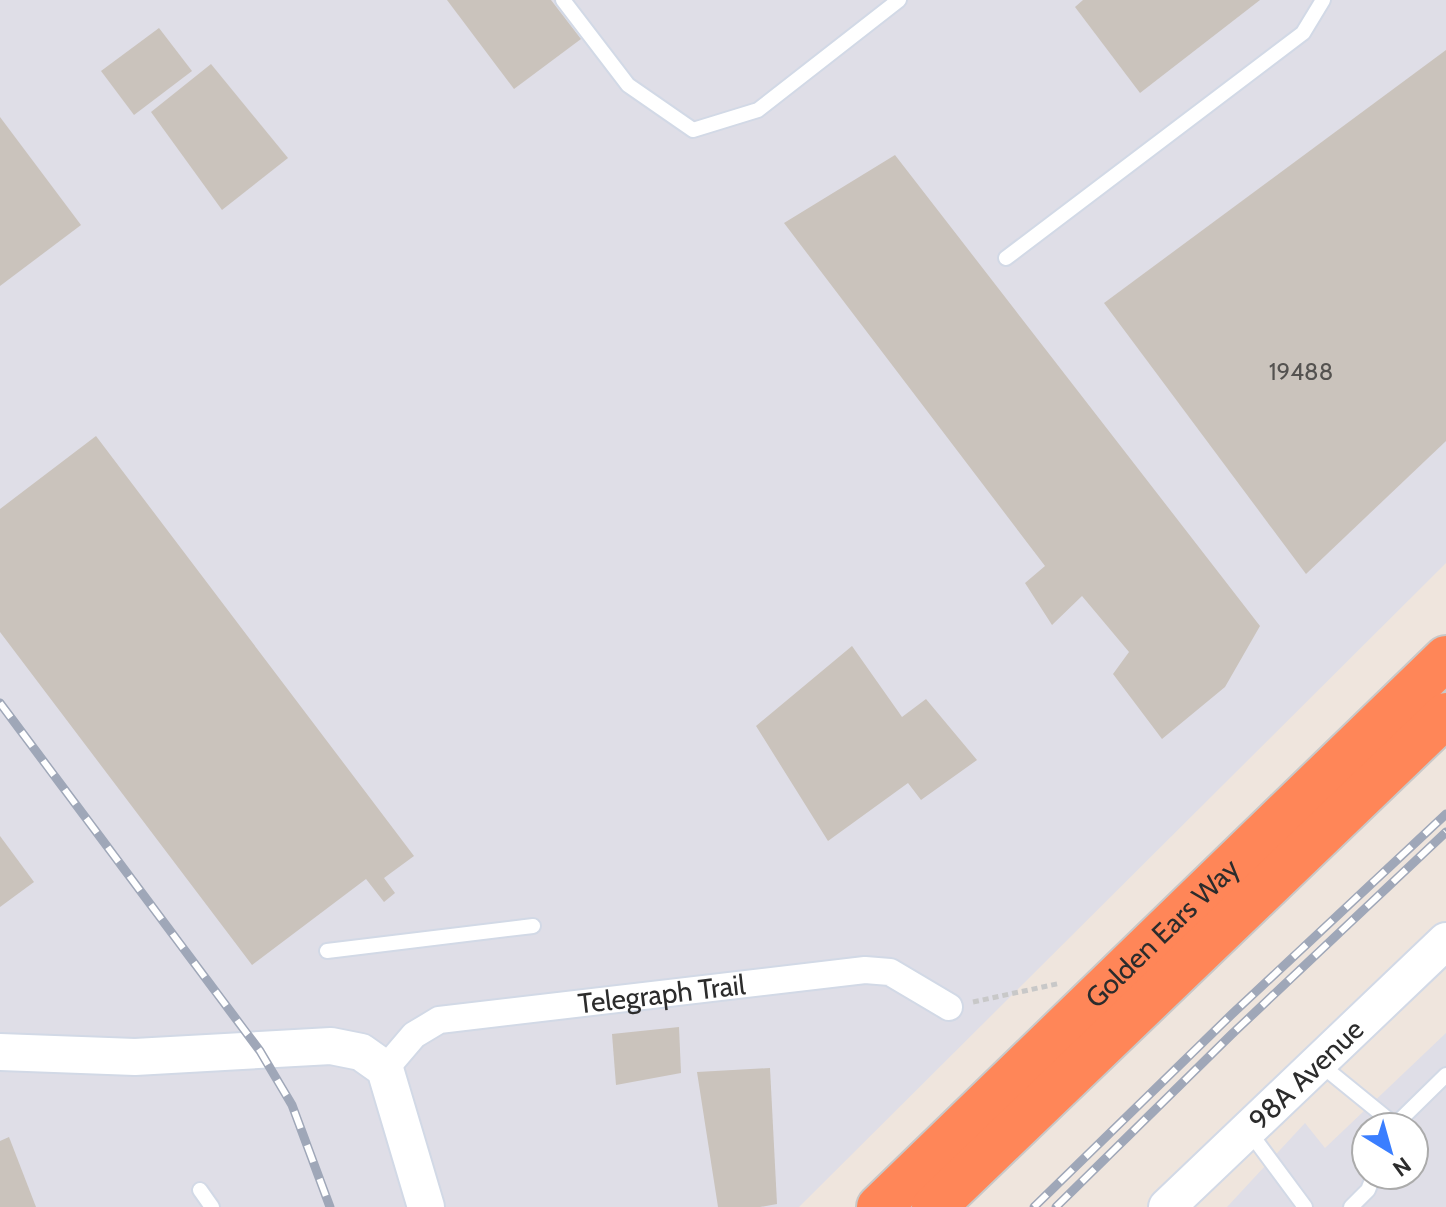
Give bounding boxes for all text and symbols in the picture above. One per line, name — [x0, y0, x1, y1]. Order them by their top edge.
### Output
house number: 19488 — [1269, 357, 1333, 386]
street label: Golden Ears Way — [1078, 851, 1246, 1015]
street label: Telegraph Trail — [576, 967, 748, 1021]
street label: 98A Avenue — [1242, 1012, 1370, 1137]
north arrow — [1350, 1111, 1430, 1191]
text: N — [1387, 1151, 1416, 1182]

